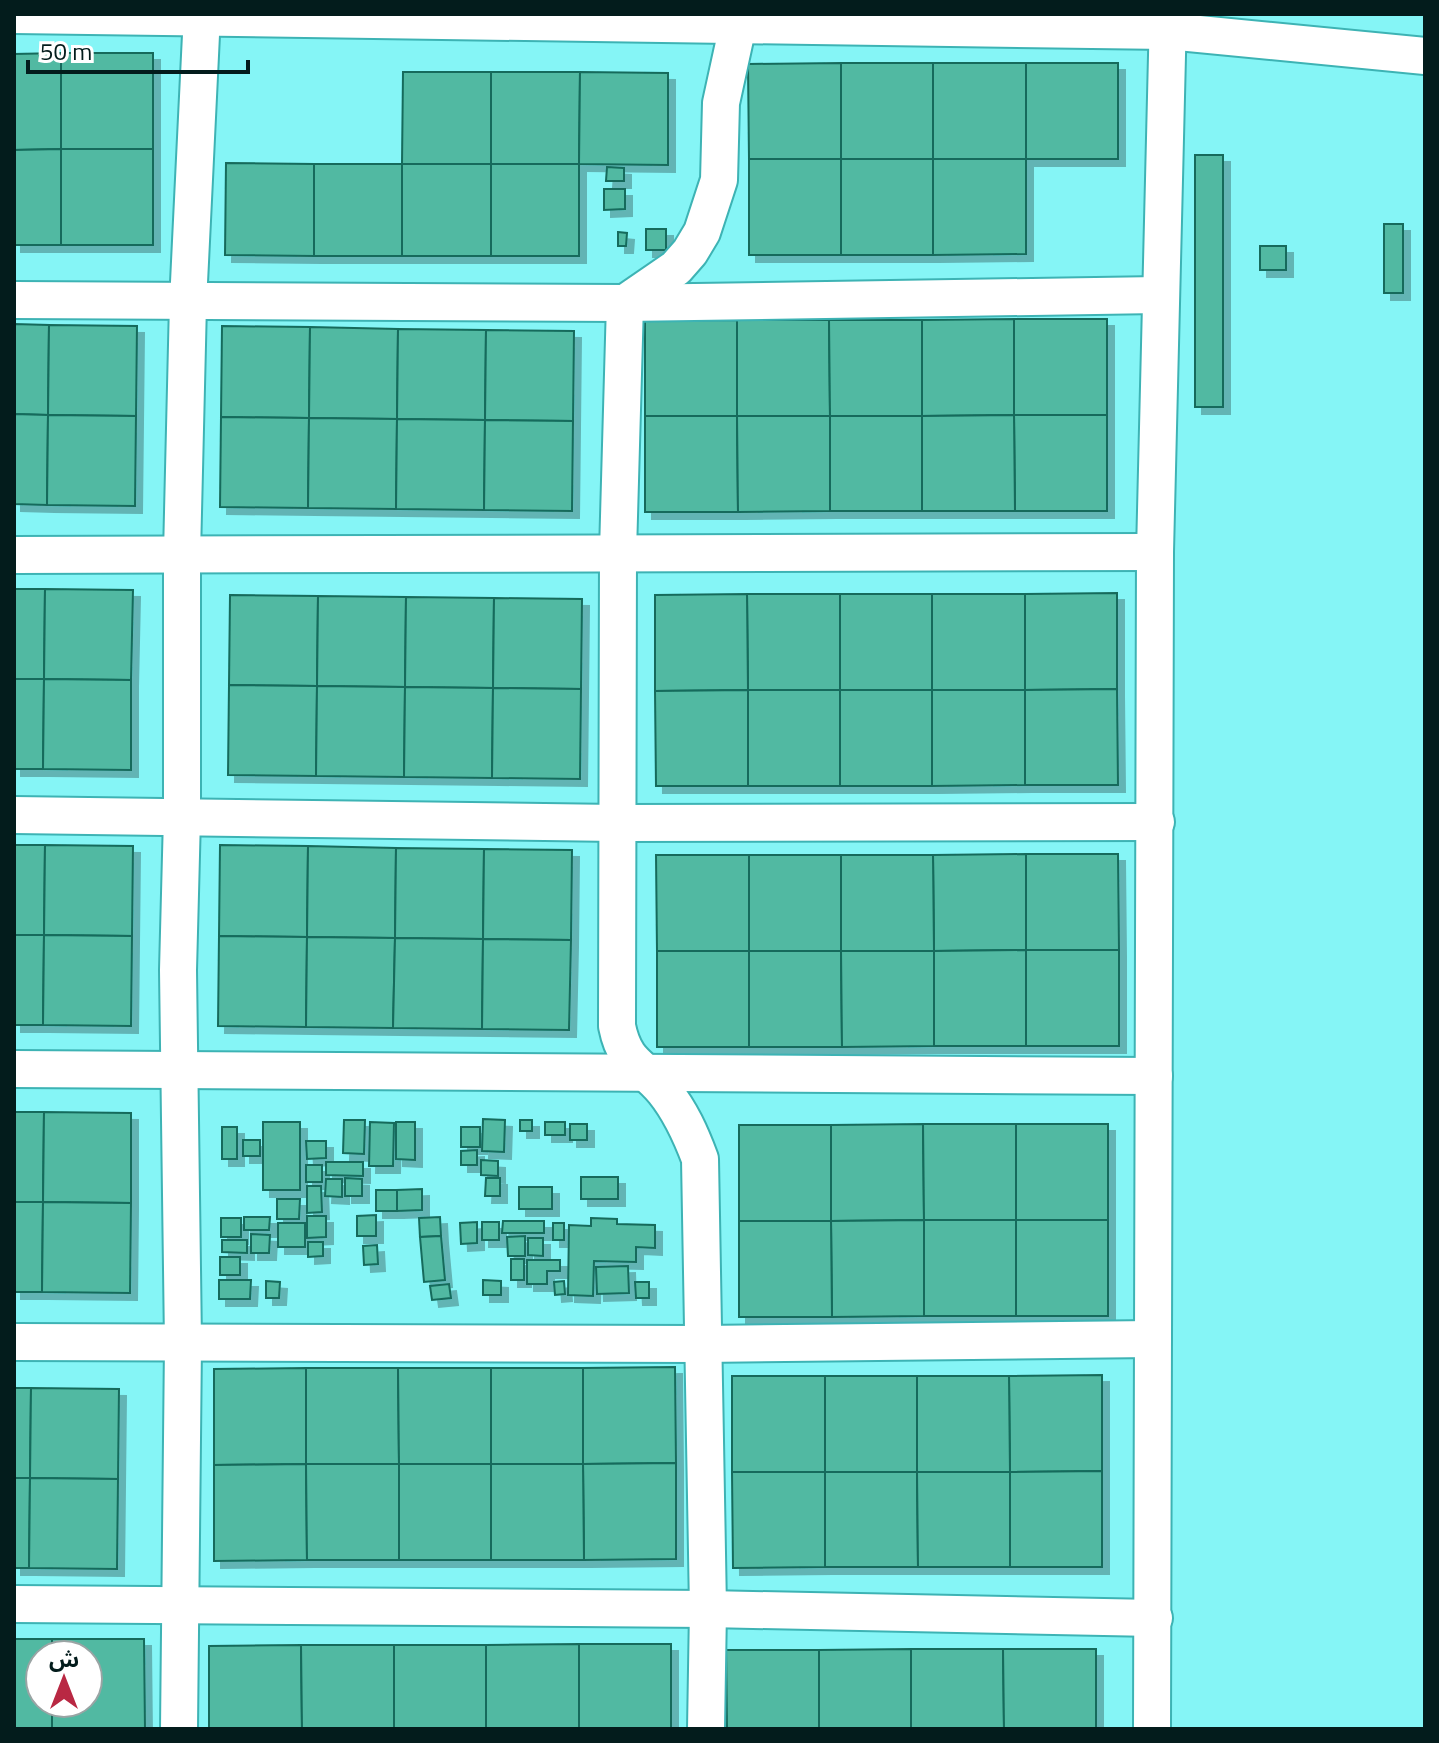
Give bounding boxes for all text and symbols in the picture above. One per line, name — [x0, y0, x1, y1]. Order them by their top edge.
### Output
scale bar — [28, 24, 248, 74]
text: 50 m — [40, 33, 92, 69]
north arrow — [24, 1639, 104, 1719]
text: ش — [49, 1642, 79, 1676]

